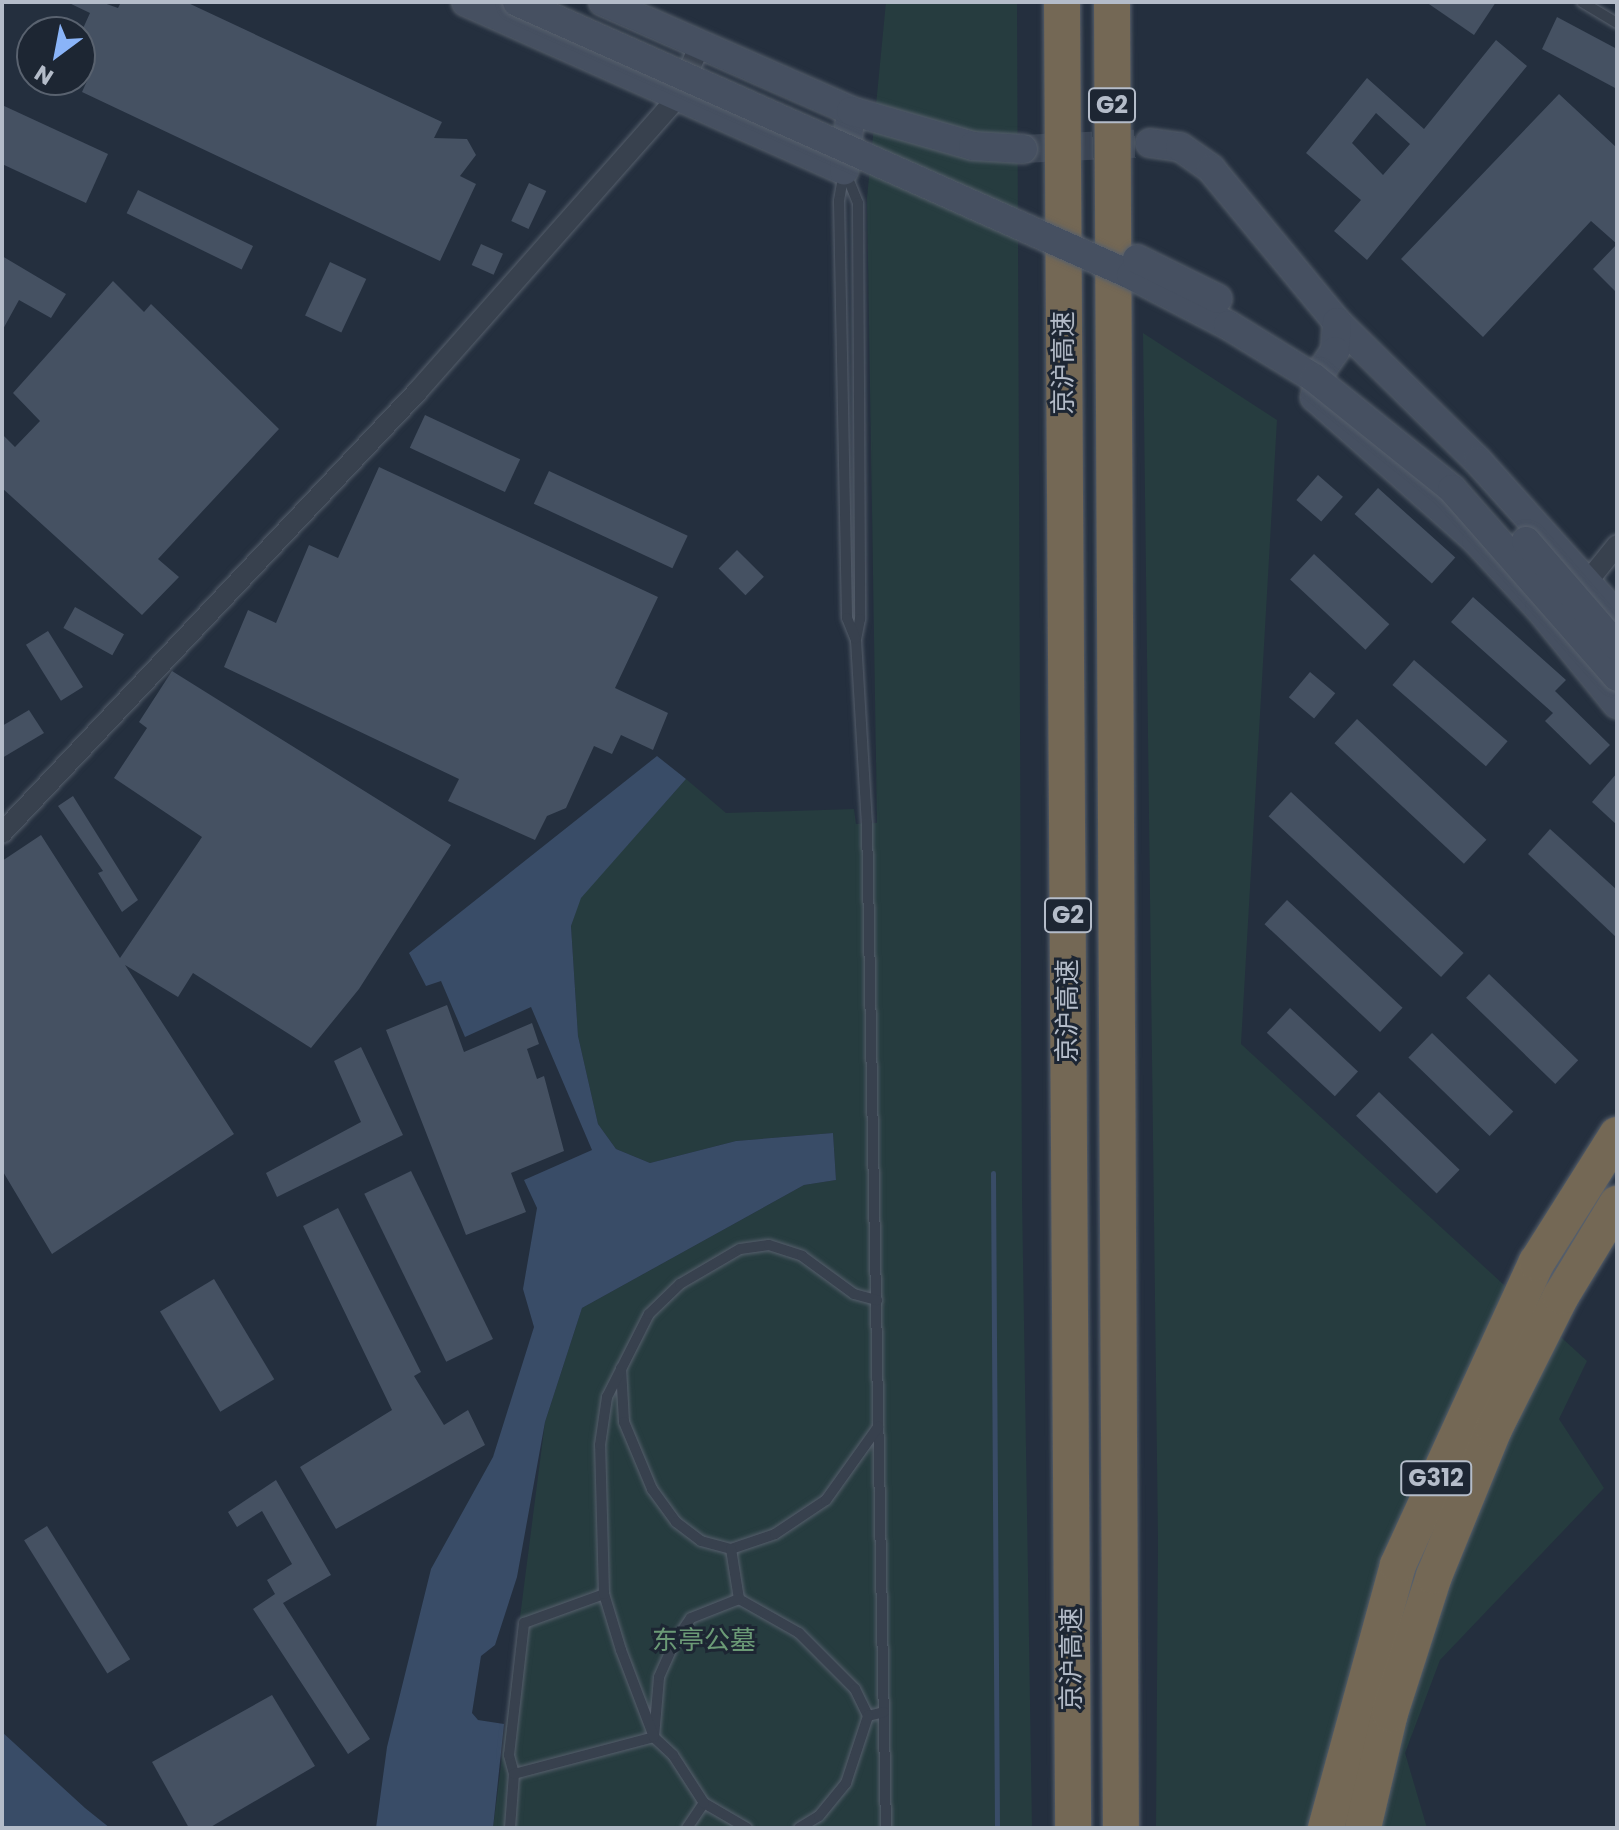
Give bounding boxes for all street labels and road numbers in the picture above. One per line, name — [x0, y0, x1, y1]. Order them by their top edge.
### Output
road number: G2 — [1088, 85, 1136, 125]
street label: 京沪高速 — [1048, 311, 1080, 415]
road number: G2 — [1044, 895, 1092, 935]
street label: 京沪高速 — [1052, 959, 1084, 1063]
road number: G312 — [1400, 1458, 1472, 1498]
street label: 京沪高速 — [1056, 1607, 1088, 1711]

